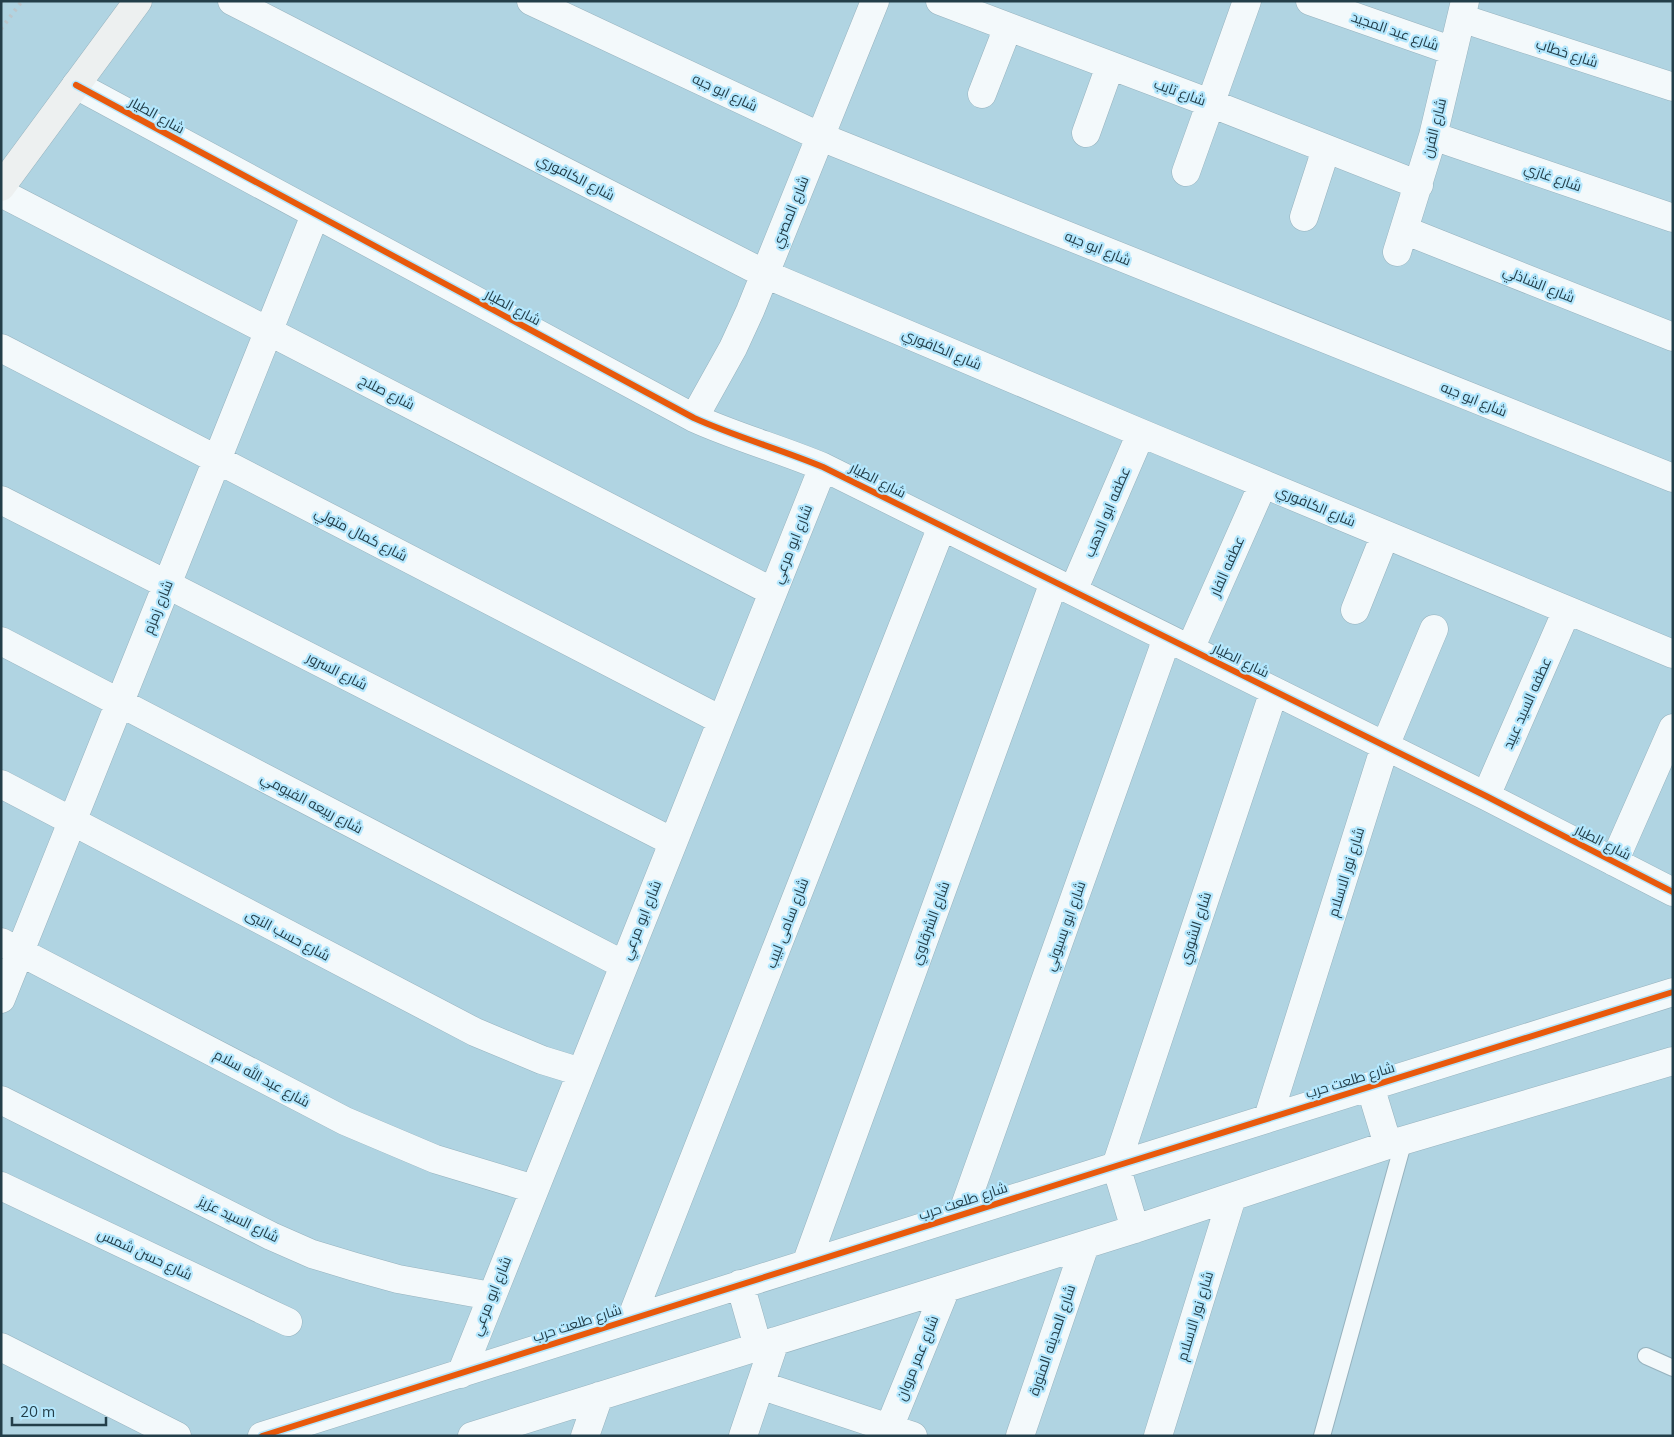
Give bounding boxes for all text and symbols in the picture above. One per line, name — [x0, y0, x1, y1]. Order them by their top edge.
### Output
street label: شارع عبد المجيد — [1349, 8, 1441, 54]
street label: شارع خطاب — [1534, 35, 1600, 71]
street label: شارع ابو جبه — [689, 69, 761, 115]
street label: شارع تايب — [1152, 74, 1208, 110]
street label: شارع الطيار — [125, 92, 188, 138]
street label: شارع الفرن — [1418, 96, 1450, 160]
street label: شارع الكافوري — [533, 150, 618, 207]
street label: شارع غازي — [1521, 159, 1584, 198]
street label: شارع المصري — [767, 173, 815, 252]
street label: شارع ابو جبه — [1062, 227, 1134, 269]
street label: شارع الشاذلي — [1499, 261, 1577, 309]
street label: شارع الطيار — [481, 284, 544, 329]
street label: شارع الكافوري — [898, 324, 984, 377]
street label: شارع صلاح — [356, 370, 418, 414]
street label: شارع ابو جبه — [1438, 378, 1510, 420]
street label: شارع الطيار — [846, 458, 909, 502]
street label: عطفه ابو الدهب — [1080, 464, 1134, 560]
street label: شارع الكافوري — [1272, 481, 1358, 534]
street label: شارع ابو مرعي — [768, 502, 819, 587]
street label: شارع كمال متولي — [310, 503, 410, 568]
street label: عطفه الفار — [1205, 533, 1248, 600]
street label: شارع زمزم — [139, 577, 178, 637]
street label: شارع الطيار — [1209, 638, 1272, 681]
street label: شارع السرور — [303, 648, 370, 694]
street label: عطفه السيد عبيد — [1499, 654, 1555, 752]
street label: شارع ربيعه الفيومي — [256, 769, 366, 840]
street label: شارع الطيار — [1571, 820, 1634, 864]
street label: شارع نور الاسلام — [1324, 825, 1369, 919]
street label: شارع سامى لبيب — [762, 875, 812, 971]
street label: شارع ابو مرعي — [617, 878, 668, 963]
street label: شارع الشرقاوي — [907, 879, 956, 968]
street label: شارع ابو بسيوني — [1040, 879, 1092, 974]
street label: شارع الشوري — [1175, 890, 1218, 967]
street label: شارع حسب النبى — [243, 905, 333, 965]
street label: شارع عبد الله سلام — [210, 1045, 313, 1112]
street label: شارع طلعت حرب — [1303, 1058, 1397, 1102]
street label: شارع طلعت حرب — [916, 1178, 1010, 1224]
street label: شارع السيد عزيز — [195, 1191, 282, 1246]
street label: شارع حسن شمس — [95, 1224, 195, 1284]
street label: شارع ابو مرعي — [467, 1254, 518, 1339]
street label: شارع نور الاسلام — [1173, 1269, 1218, 1363]
street label: شارع المدينه المنورة — [1025, 1282, 1079, 1398]
street label: شارع طلعت حرب — [530, 1300, 624, 1346]
street label: شارع عمر مروان — [892, 1313, 942, 1403]
scale bar — [12, 1394, 106, 1426]
text: 20 m — [20, 1402, 55, 1421]

